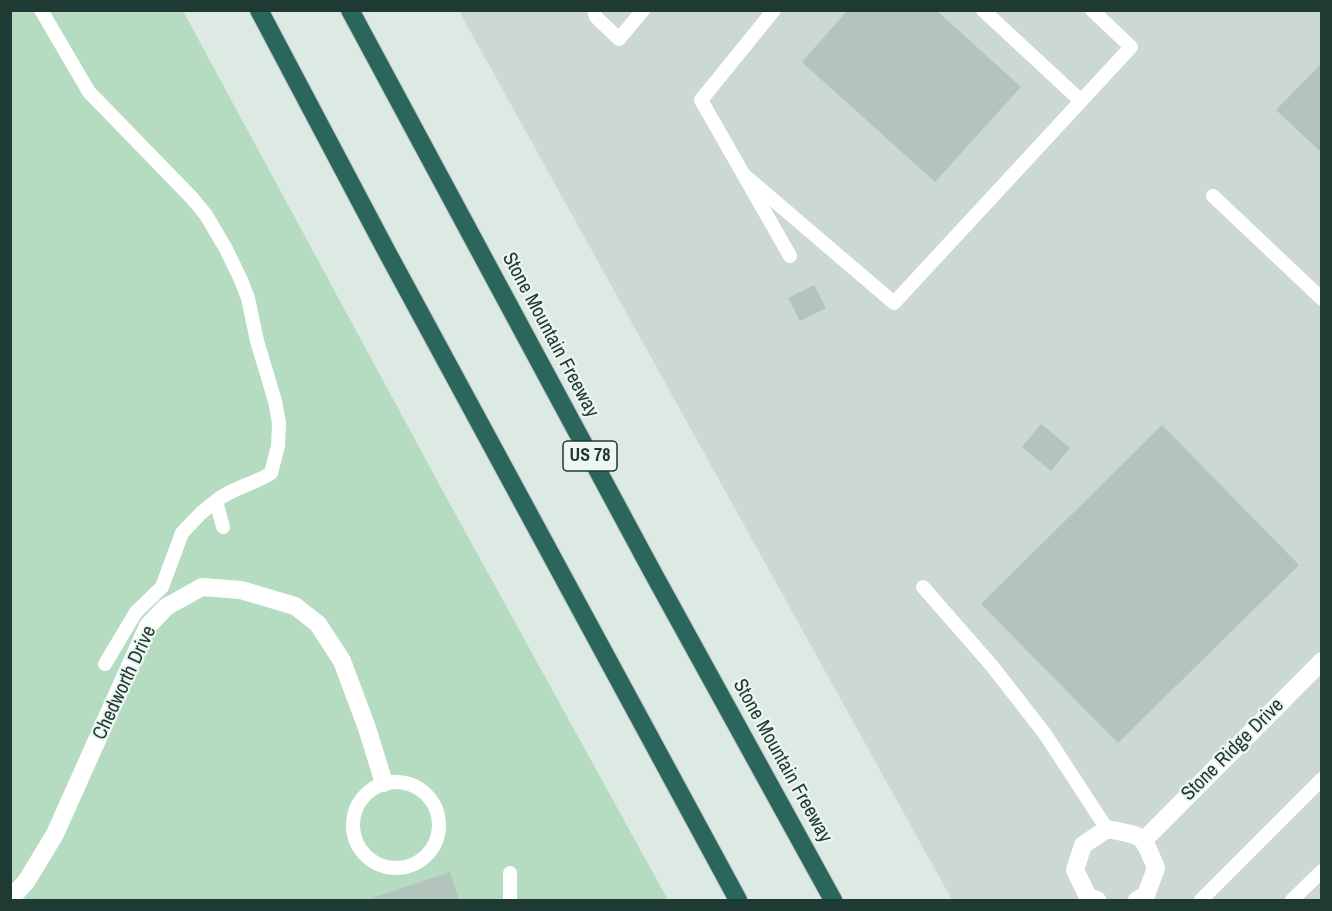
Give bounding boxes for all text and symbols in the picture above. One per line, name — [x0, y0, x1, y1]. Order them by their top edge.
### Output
street label: Stone Mountain Freeway — [496, 248, 604, 422]
road number: US 78 — [563, 441, 617, 471]
street label: Chedworth Drive — [88, 622, 162, 744]
street label: Stone Mountain Freeway — [727, 675, 837, 847]
street label: Stone Ridge Drive — [1177, 694, 1289, 806]

